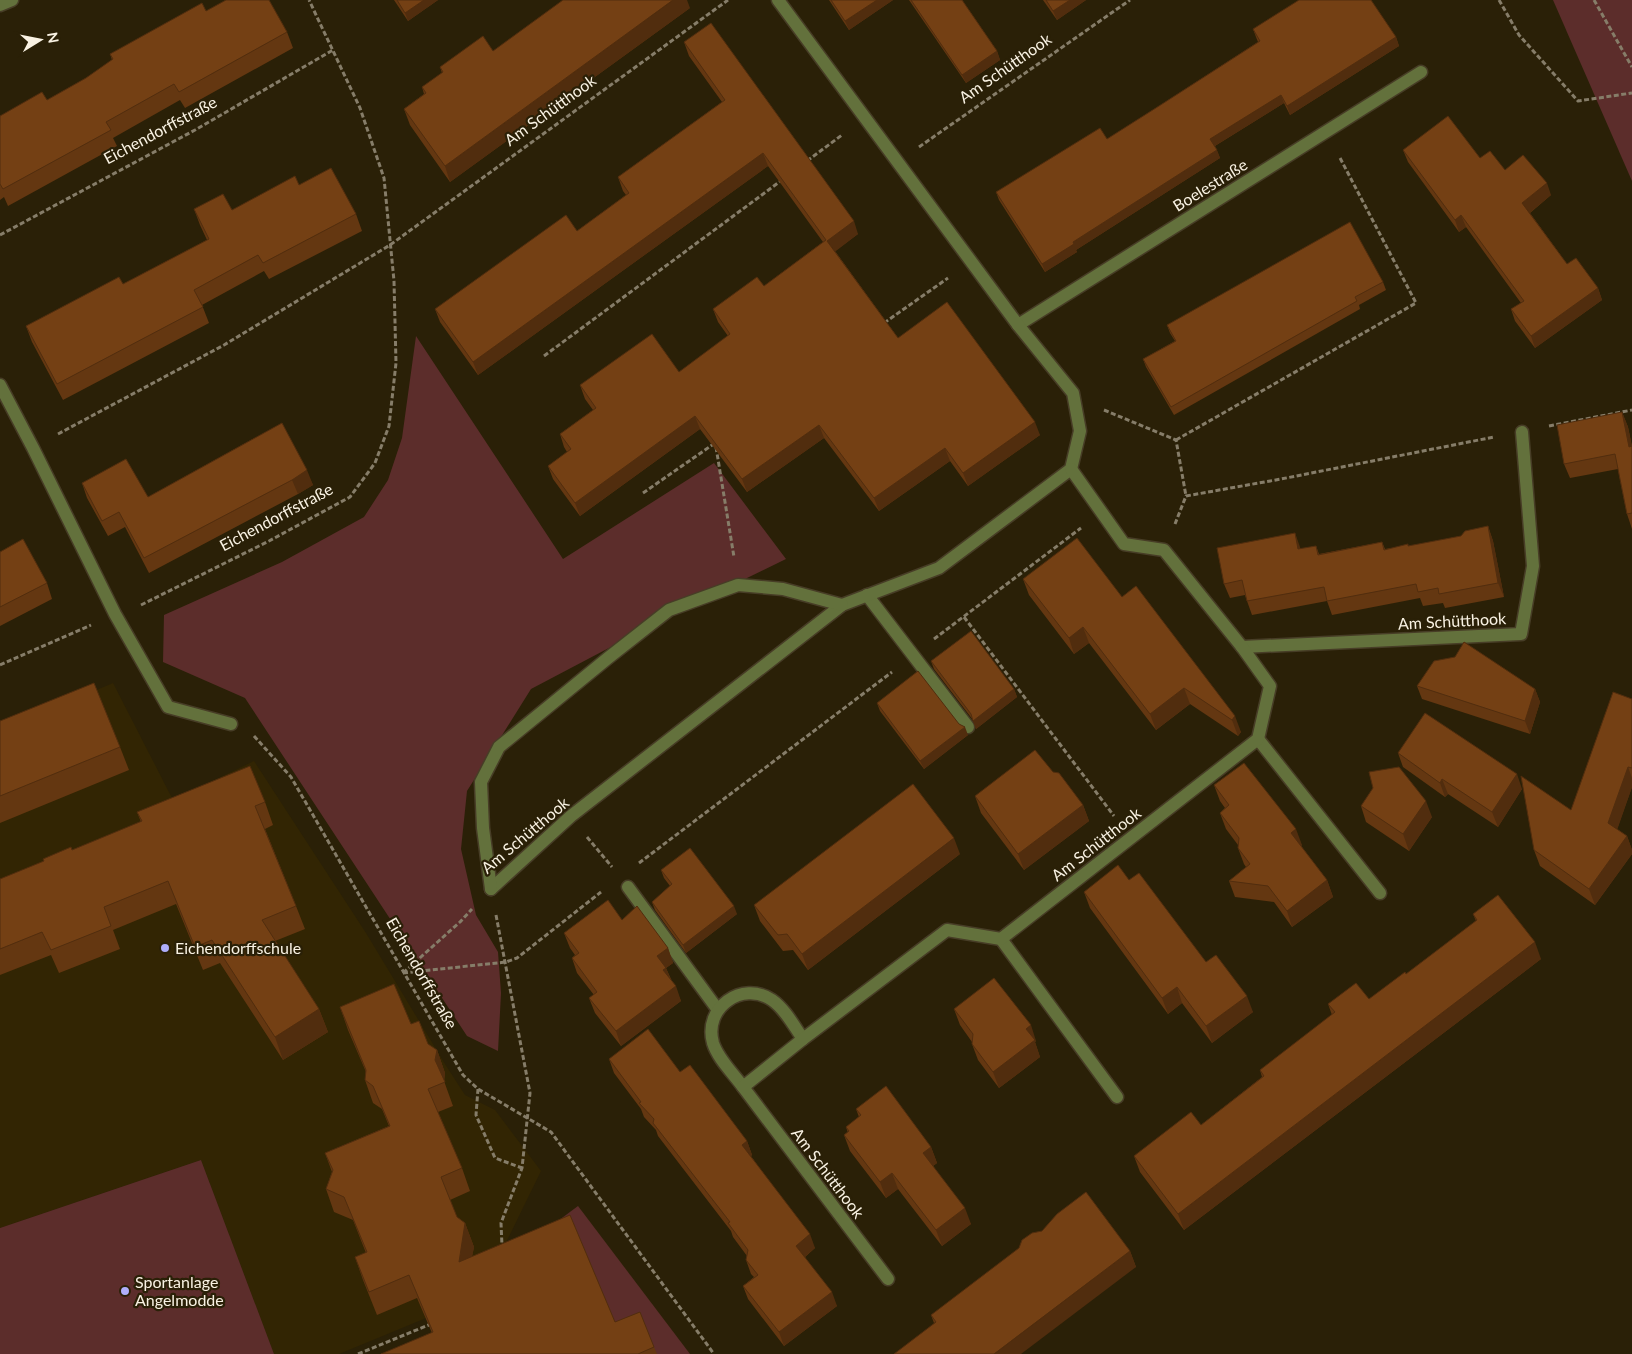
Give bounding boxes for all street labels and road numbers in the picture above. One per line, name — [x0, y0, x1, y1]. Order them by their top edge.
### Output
street label: Am Schütthook — [955, 28, 1055, 106]
street label: Am Schütthook — [500, 70, 600, 149]
street label: Eichendorffstraße — [100, 92, 220, 167]
street label: Boelestraße — [1169, 154, 1250, 215]
street label: Eichendorffstraße — [216, 479, 336, 554]
street label: Am Schütthook — [1397, 608, 1507, 633]
street label: Am Schütthook — [477, 792, 573, 877]
street label: Am Schütthook — [1047, 802, 1145, 884]
street label: Eichendorffstraße — [383, 914, 462, 1032]
street label: Am Schütthook — [788, 1124, 869, 1222]

